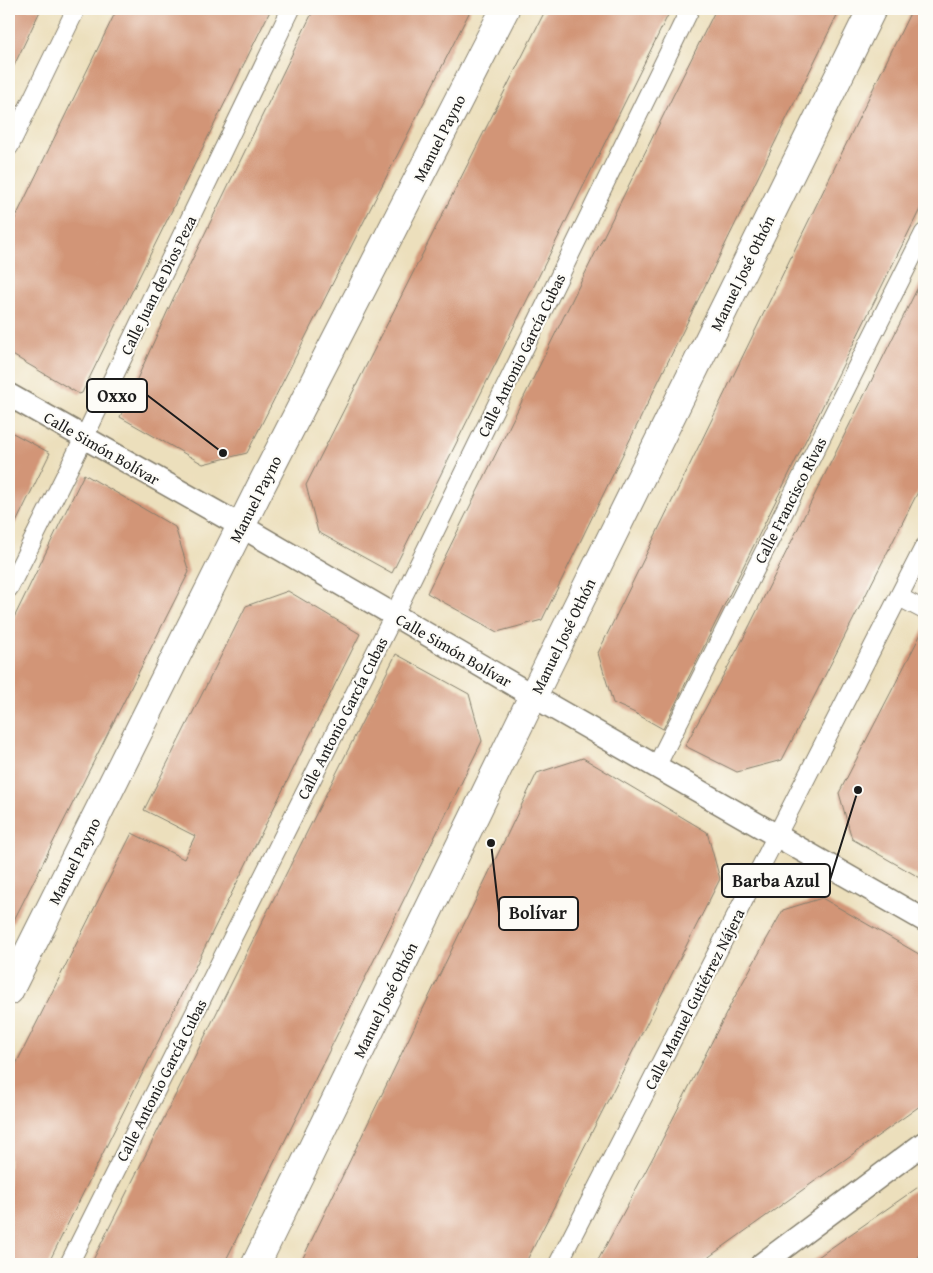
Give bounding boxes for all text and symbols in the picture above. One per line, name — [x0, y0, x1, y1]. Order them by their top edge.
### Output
street label: Manuel Payno — [407, 90, 471, 186]
street label: Calle Juan de Dios Peza — [114, 211, 202, 359]
street label: Manuel José Othón — [704, 211, 780, 335]
street label: Calle Antonio García Cubas — [471, 269, 571, 441]
callout: Oxxo — [87, 379, 147, 412]
text: Oxxo — [97, 382, 137, 409]
street label: Calle Simón Bolívar — [40, 405, 165, 491]
street label: Calle Francisco Rivas — [748, 433, 832, 567]
street label: Manuel Payno — [223, 451, 287, 547]
street label: Manuel José Othón — [525, 574, 601, 698]
street label: Calle Simón Bolívar — [392, 607, 517, 693]
street label: Calle Antonio García Cubas — [291, 633, 393, 803]
street label: Manuel Payno — [42, 813, 106, 909]
callout: Barba Azul — [722, 864, 830, 897]
text: Barba Azul — [732, 867, 820, 894]
callout: Bolívar — [499, 897, 578, 930]
text: Bolívar — [509, 899, 568, 926]
street label: Calle Manuel Gutiérrez Nájera — [638, 904, 750, 1094]
street label: Manuel José Othón — [347, 938, 423, 1062]
street label: Calle Antonio García Cubas — [110, 995, 212, 1165]

